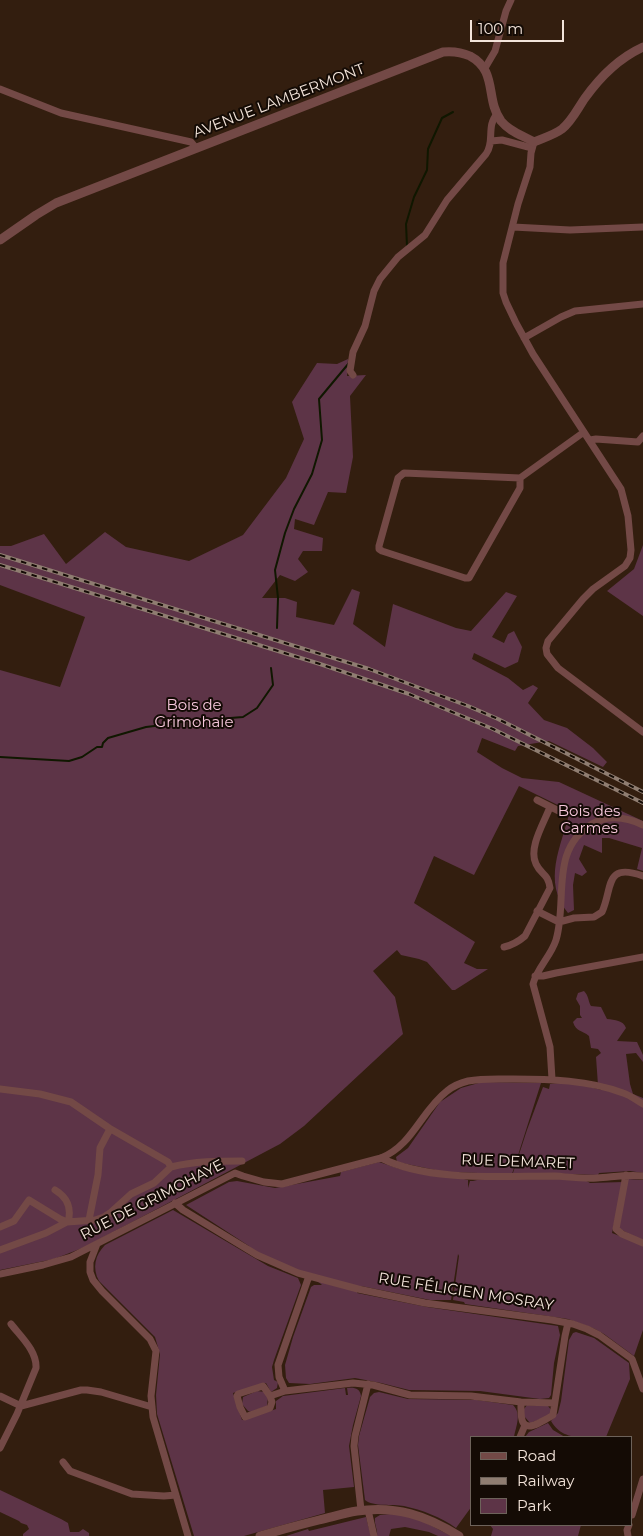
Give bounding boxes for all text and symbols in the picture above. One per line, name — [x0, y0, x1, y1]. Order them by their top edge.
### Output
scale bar — [473, 10, 567, 42]
text: 100 m — [478, 19, 523, 38]
street label: AVENUE LAMBERMONT — [191, 60, 367, 142]
park label: Bois de Grimohaie — [155, 697, 233, 732]
park label: Bois des Carmes — [558, 803, 620, 838]
street label: RUE DEMARET — [461, 1151, 575, 1173]
street label: RUE DE GRIMOHAYE — [77, 1156, 227, 1244]
street label: RUE FÉLICIEN MOSRAY — [377, 1269, 555, 1315]
legend — [470, 1436, 633, 1526]
text: Road — [517, 1446, 556, 1465]
text: Railway — [517, 1471, 574, 1490]
text: Park — [517, 1496, 551, 1515]

